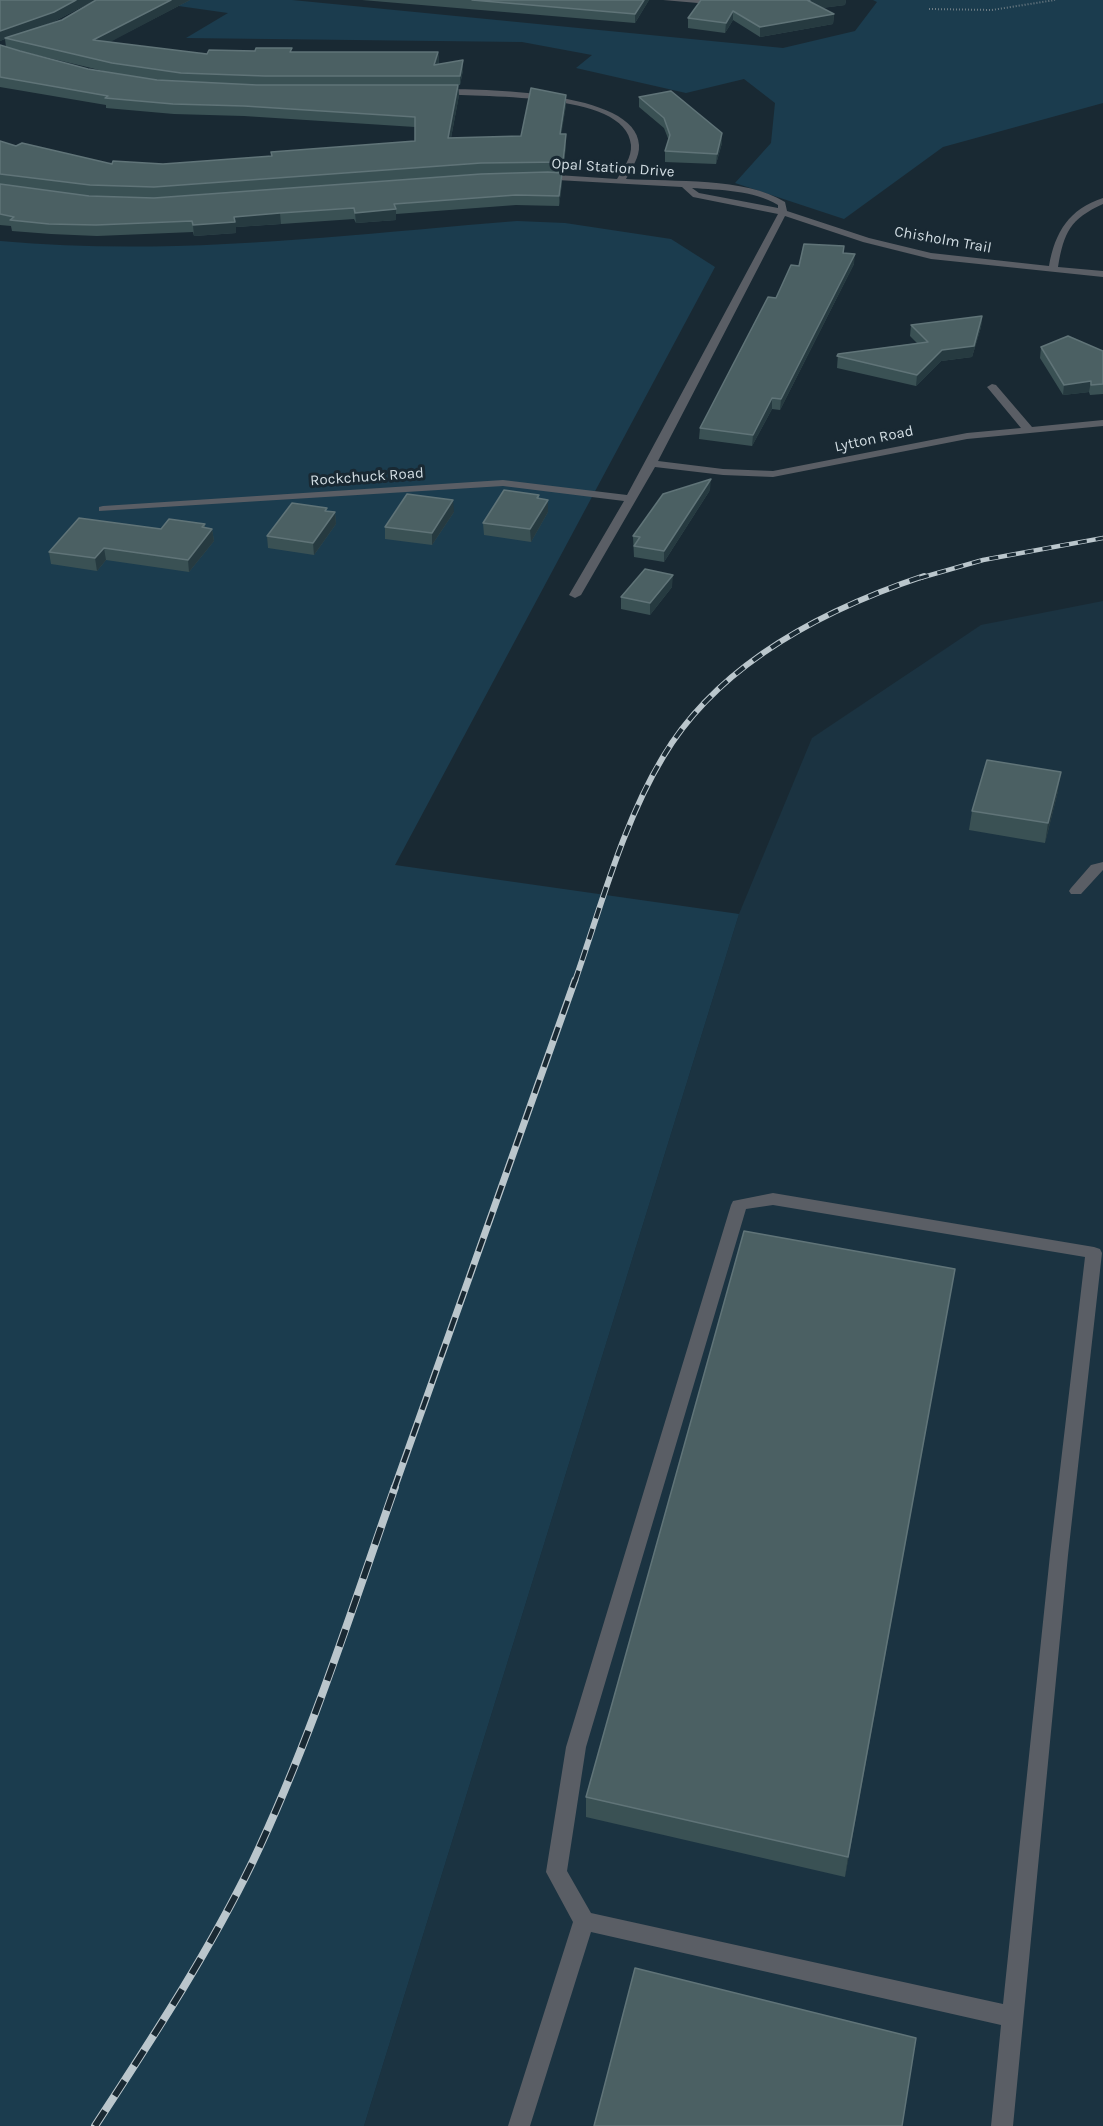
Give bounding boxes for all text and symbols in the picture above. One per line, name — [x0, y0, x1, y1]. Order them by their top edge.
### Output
street label: Opal Station Drive — [551, 155, 675, 181]
street label: Chisholm Trail — [893, 223, 993, 257]
street label: Lytton Road — [833, 422, 915, 456]
street label: Rockchuck Road — [310, 464, 424, 490]

